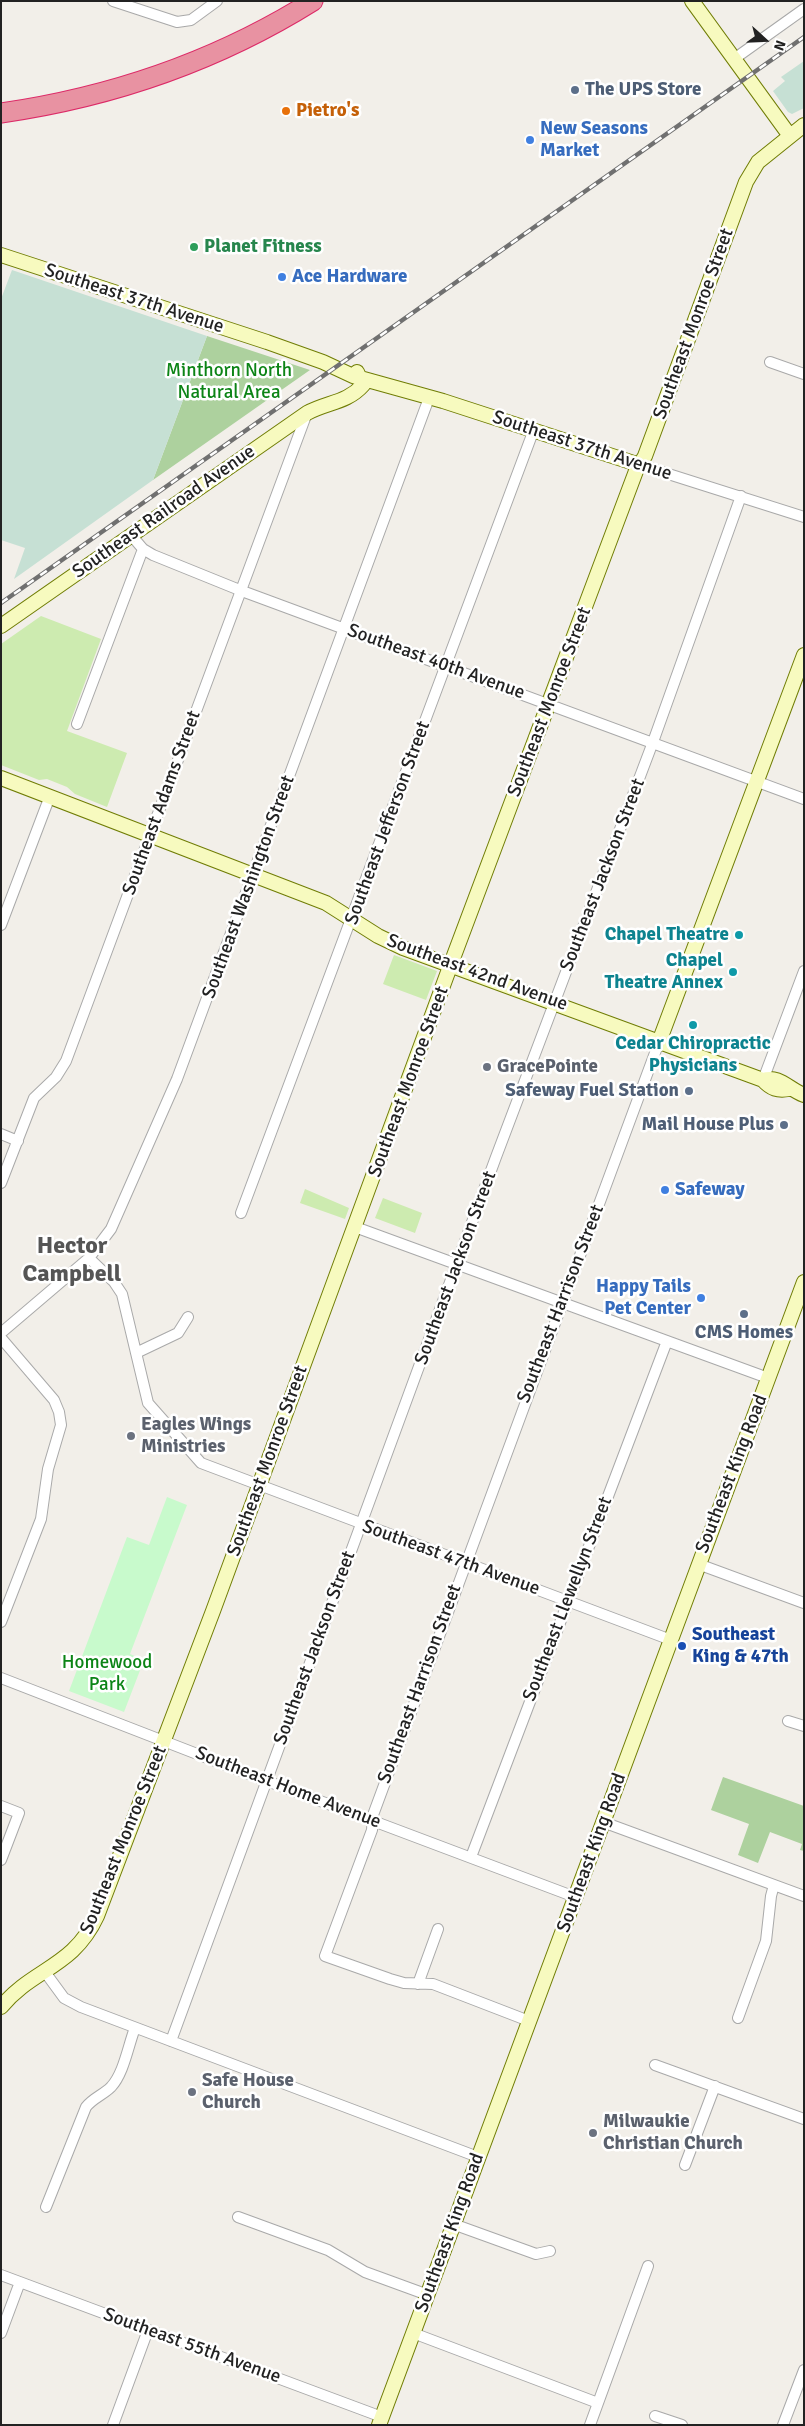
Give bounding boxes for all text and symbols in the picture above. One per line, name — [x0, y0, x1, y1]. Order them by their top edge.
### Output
north arrow — [740, 15, 790, 65]
text: N — [770, 38, 789, 53]
place label: The UPS Store — [585, 79, 702, 101]
marker: The UPS Store — [569, 84, 581, 96]
place label: Pietro's — [296, 100, 359, 122]
marker: Pietro's — [280, 105, 292, 117]
place label: New Seasons Market — [540, 118, 648, 162]
marker: New Seasons Market — [524, 134, 536, 146]
street label: Southeast Monroe Street — [649, 225, 739, 423]
place label: Planet Fitness — [204, 236, 322, 258]
marker: Planet Fitness — [188, 241, 200, 253]
street label: Southeast 37th Avenue — [41, 259, 227, 339]
place label: Ace Hardware — [292, 266, 407, 288]
marker: Ace Hardware — [276, 271, 288, 283]
park label: Minthorn North Natural Area — [166, 360, 292, 404]
street label: Southeast 37th Avenue — [489, 406, 675, 486]
street label: Southeast Railroad Avenue — [68, 440, 260, 584]
street label: Southeast Monroe Street — [503, 604, 597, 800]
street label: Southeast 40th Avenue — [344, 619, 528, 705]
street label: Southeast Adams Street — [118, 708, 206, 898]
street label: Southeast Jefferson Street — [341, 718, 435, 928]
street label: Southeast Washington Street — [198, 772, 300, 1002]
street label: Southeast Jackson Street — [556, 775, 650, 975]
place label: Chapel Theatre — [605, 924, 729, 946]
marker: Chapel Theatre — [733, 929, 745, 941]
street label: Southeast 42nd Avenue — [384, 930, 570, 1016]
place label: Chapel Theatre Annex — [604, 950, 723, 994]
marker: Chapel Theatre Annex — [727, 966, 739, 978]
street label: Southeast Monroe Street — [364, 983, 454, 1181]
marker: Cedar Chiropractic Physicians — [687, 1019, 699, 1031]
place label: Cedar Chiropractic Physicians — [615, 1033, 771, 1077]
place label: GracePointe — [497, 1056, 598, 1078]
marker: GracePointe — [481, 1061, 493, 1073]
place label: Safeway Fuel Station — [505, 1080, 679, 1102]
marker: Safeway Fuel Station — [683, 1085, 695, 1097]
place label: Mail House Plus — [641, 1114, 774, 1136]
marker: Mail House Plus — [778, 1119, 790, 1131]
street label: Southeast Jackson Street — [410, 1168, 502, 1368]
place label: Safeway — [675, 1179, 745, 1201]
marker: Safeway — [659, 1184, 671, 1196]
street label: Southeast Harrison Street — [513, 1202, 609, 1406]
district label: Hector Campbell — [23, 1233, 121, 1289]
place label: Happy Tails Pet Center — [596, 1276, 691, 1320]
marker: Happy Tails Pet Center — [695, 1292, 707, 1304]
marker: CMS Homes — [738, 1308, 750, 1320]
place label: CMS Homes — [695, 1322, 793, 1344]
street label: Southeast Monroe Street — [223, 1362, 313, 1560]
street label: Southeast King Road — [691, 1392, 773, 1556]
place label: Eagles Wings Ministries — [141, 1414, 251, 1458]
marker: Eagles Wings Ministries — [125, 1430, 137, 1442]
street label: Southeast Llewellyn Street — [518, 1494, 618, 1704]
street label: Southeast 47th Avenue — [359, 1515, 543, 1601]
street label: Southeast Jackson Street — [269, 1548, 361, 1748]
street label: Southeast Harrison Street — [373, 1581, 467, 1787]
place label: Southeast King & 47th — [692, 1624, 789, 1668]
marker: Southeast King & 47th — [676, 1640, 688, 1652]
park label: Homewood Park — [62, 1652, 152, 1696]
street label: Southeast Monroe Street — [76, 1742, 172, 1938]
street label: Southeast Home Avenue — [192, 1742, 384, 1834]
street label: Southeast King Road — [553, 1770, 631, 1936]
place label: Safe House Church — [202, 2070, 294, 2114]
marker: Safe House Church — [186, 2086, 198, 2098]
place label: Milwaukie Christian Church — [603, 2111, 743, 2155]
marker: Milwaukie Christian Church — [587, 2127, 599, 2139]
street label: Southeast King Road — [411, 2150, 489, 2316]
street label: Southeast 55th Avenue — [100, 2303, 284, 2389]

